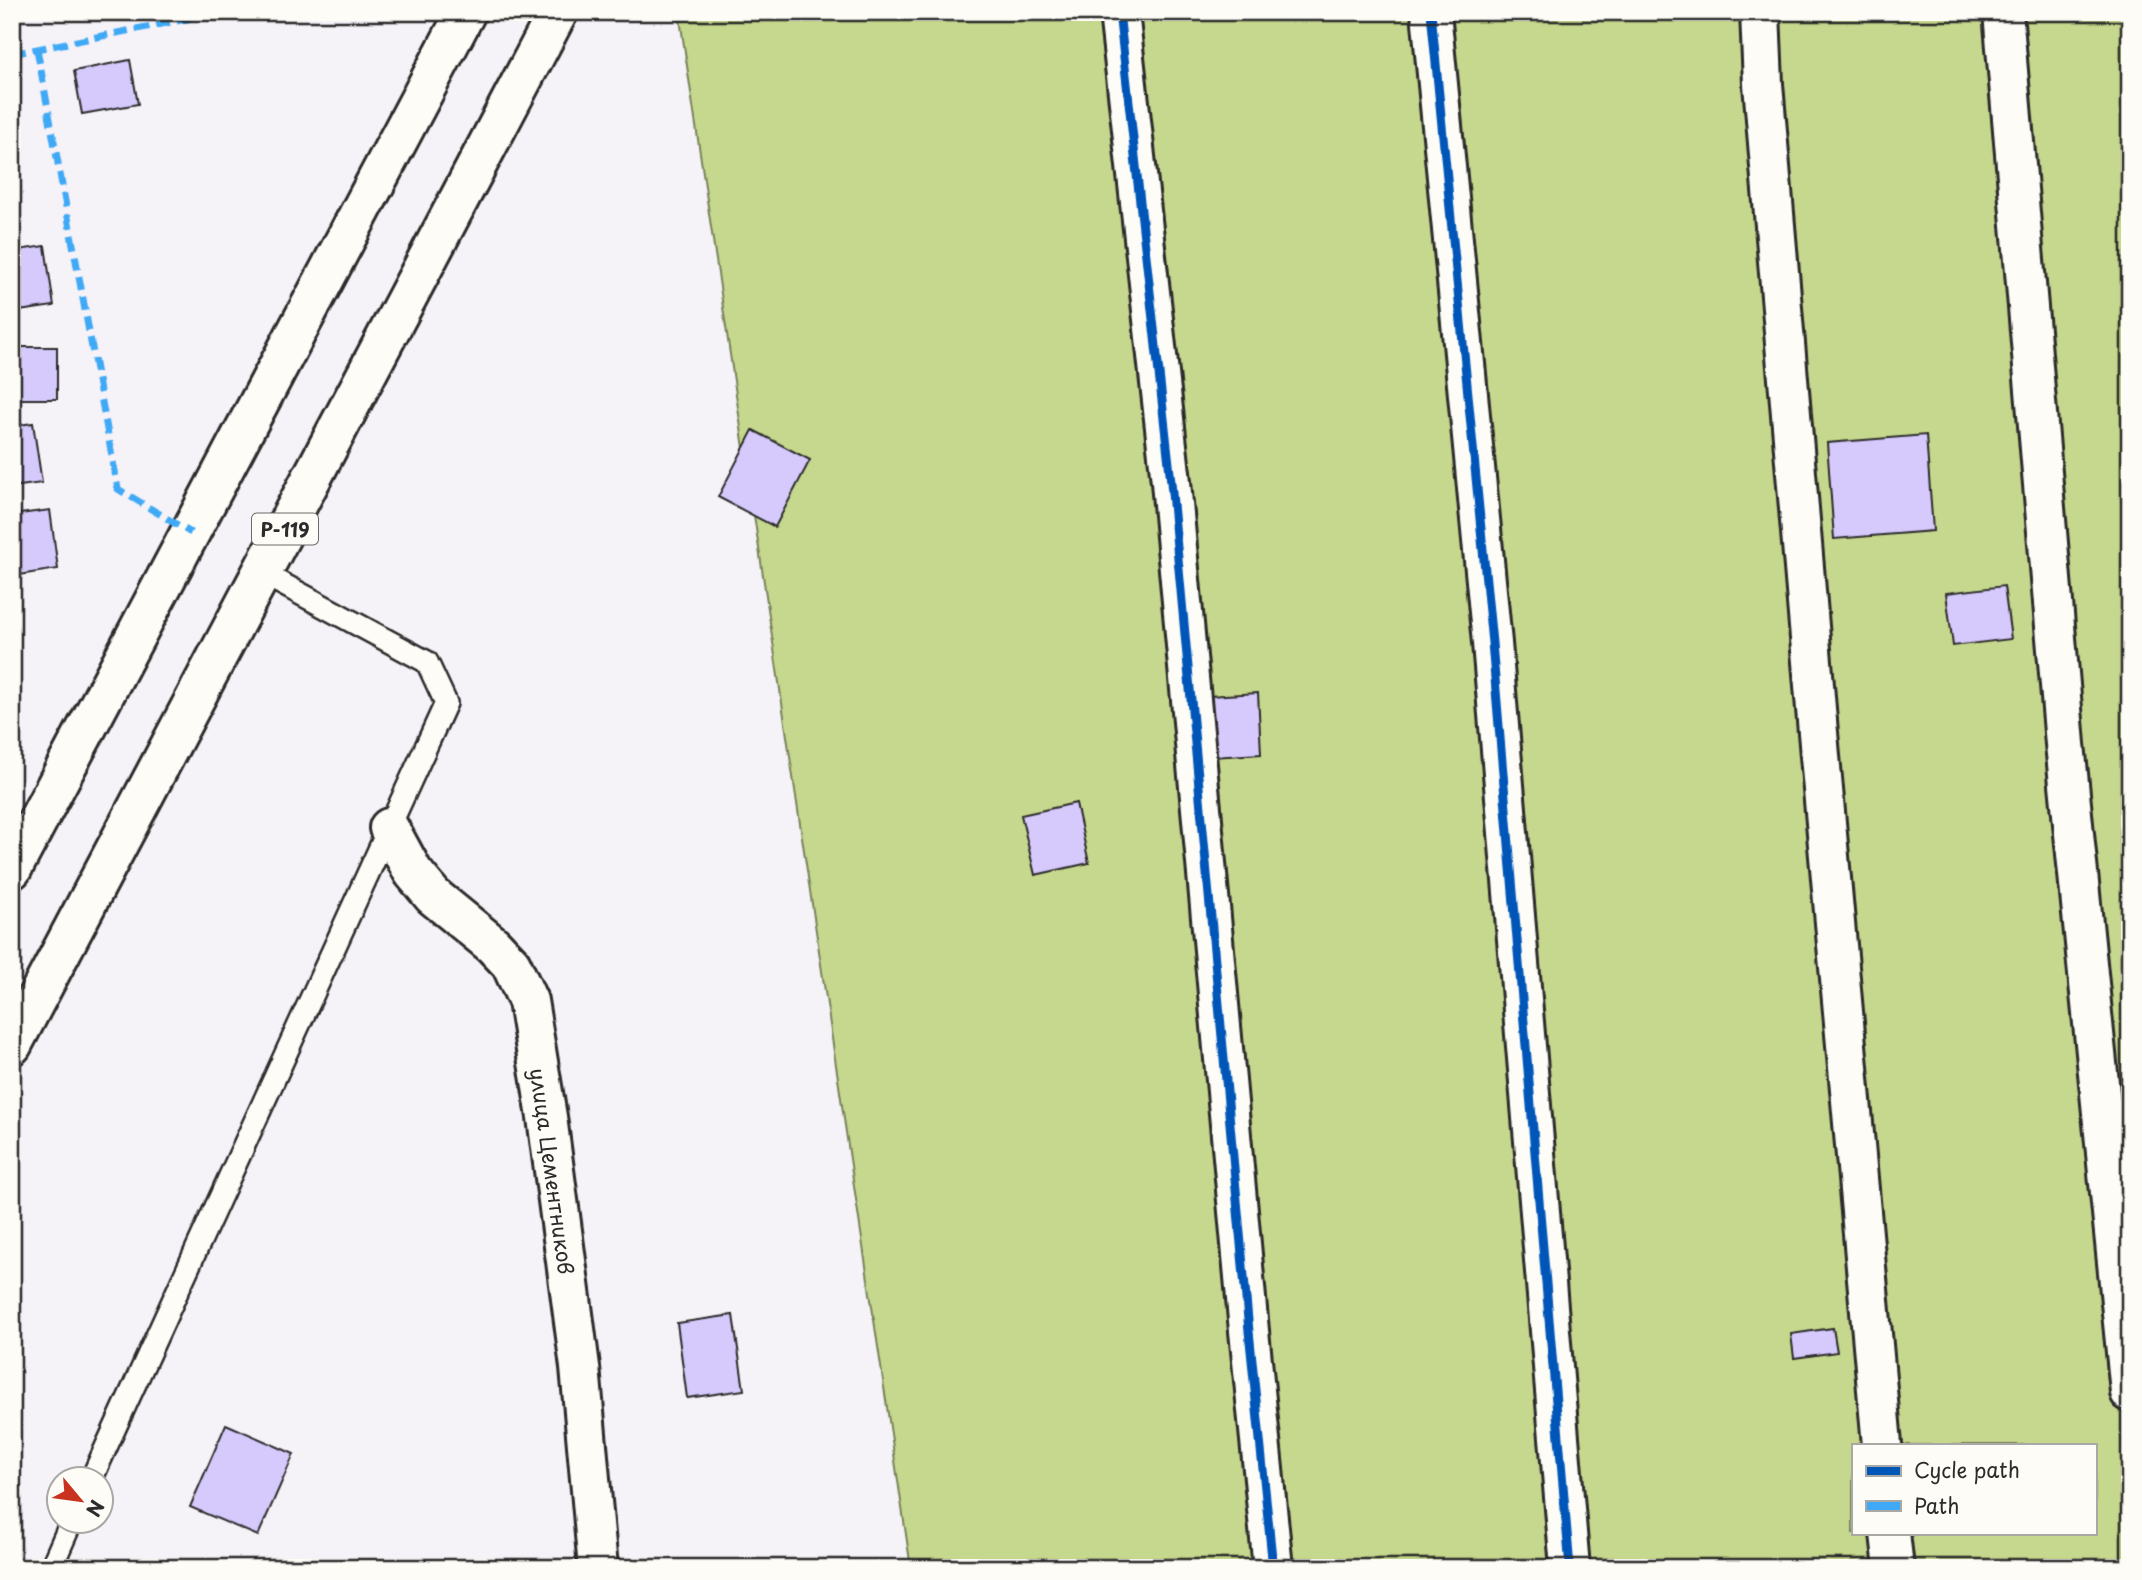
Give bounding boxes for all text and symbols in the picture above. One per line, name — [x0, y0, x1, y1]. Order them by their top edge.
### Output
road number: Р-119 — [252, 514, 318, 544]
street label: улица Цементников — [523, 1066, 583, 1276]
legend — [1852, 1444, 2096, 1534]
text: Cycle path — [1914, 1453, 2020, 1485]
north arrow — [46, 1464, 116, 1534]
text: Path — [1914, 1489, 1959, 1521]
text: N — [80, 1495, 112, 1522]

